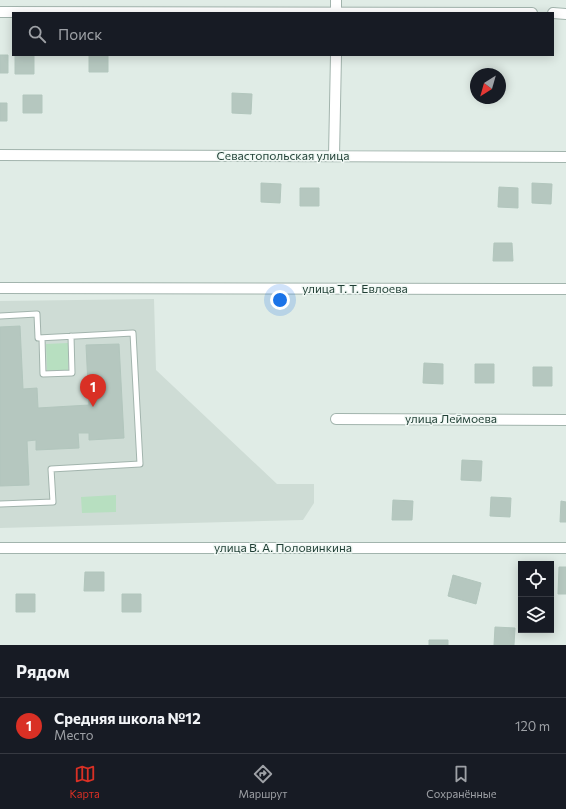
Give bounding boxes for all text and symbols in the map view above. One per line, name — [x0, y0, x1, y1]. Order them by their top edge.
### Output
search box — [12, 12, 554, 56]
icon: search — [26, 23, 48, 45]
text: Поиск — [58, 25, 102, 43]
north arrow — [470, 68, 506, 104]
street label: Севастопольская улица — [217, 148, 349, 162]
street label: улица Т. Т. Евлоева — [302, 281, 408, 295]
your location — [270, 290, 290, 310]
pin: 1 — [80, 374, 106, 407]
street label: улица Леймоева — [405, 411, 497, 425]
street label: улица В. А. Половинкина — [214, 540, 352, 554]
map controls — [518, 561, 554, 633]
button: locate — [518, 561, 554, 597]
button: layers — [518, 597, 554, 633]
text: Рядом — [16, 661, 70, 682]
text: Средняя школа №12 — [54, 709, 201, 727]
text: 1 — [26, 718, 32, 734]
text: 120 m — [515, 718, 550, 734]
text: Место — [54, 727, 94, 743]
tab: Карта — [69, 763, 100, 800]
tab: Маршрут — [239, 763, 287, 800]
tab: Сохранённые — [426, 763, 497, 800]

